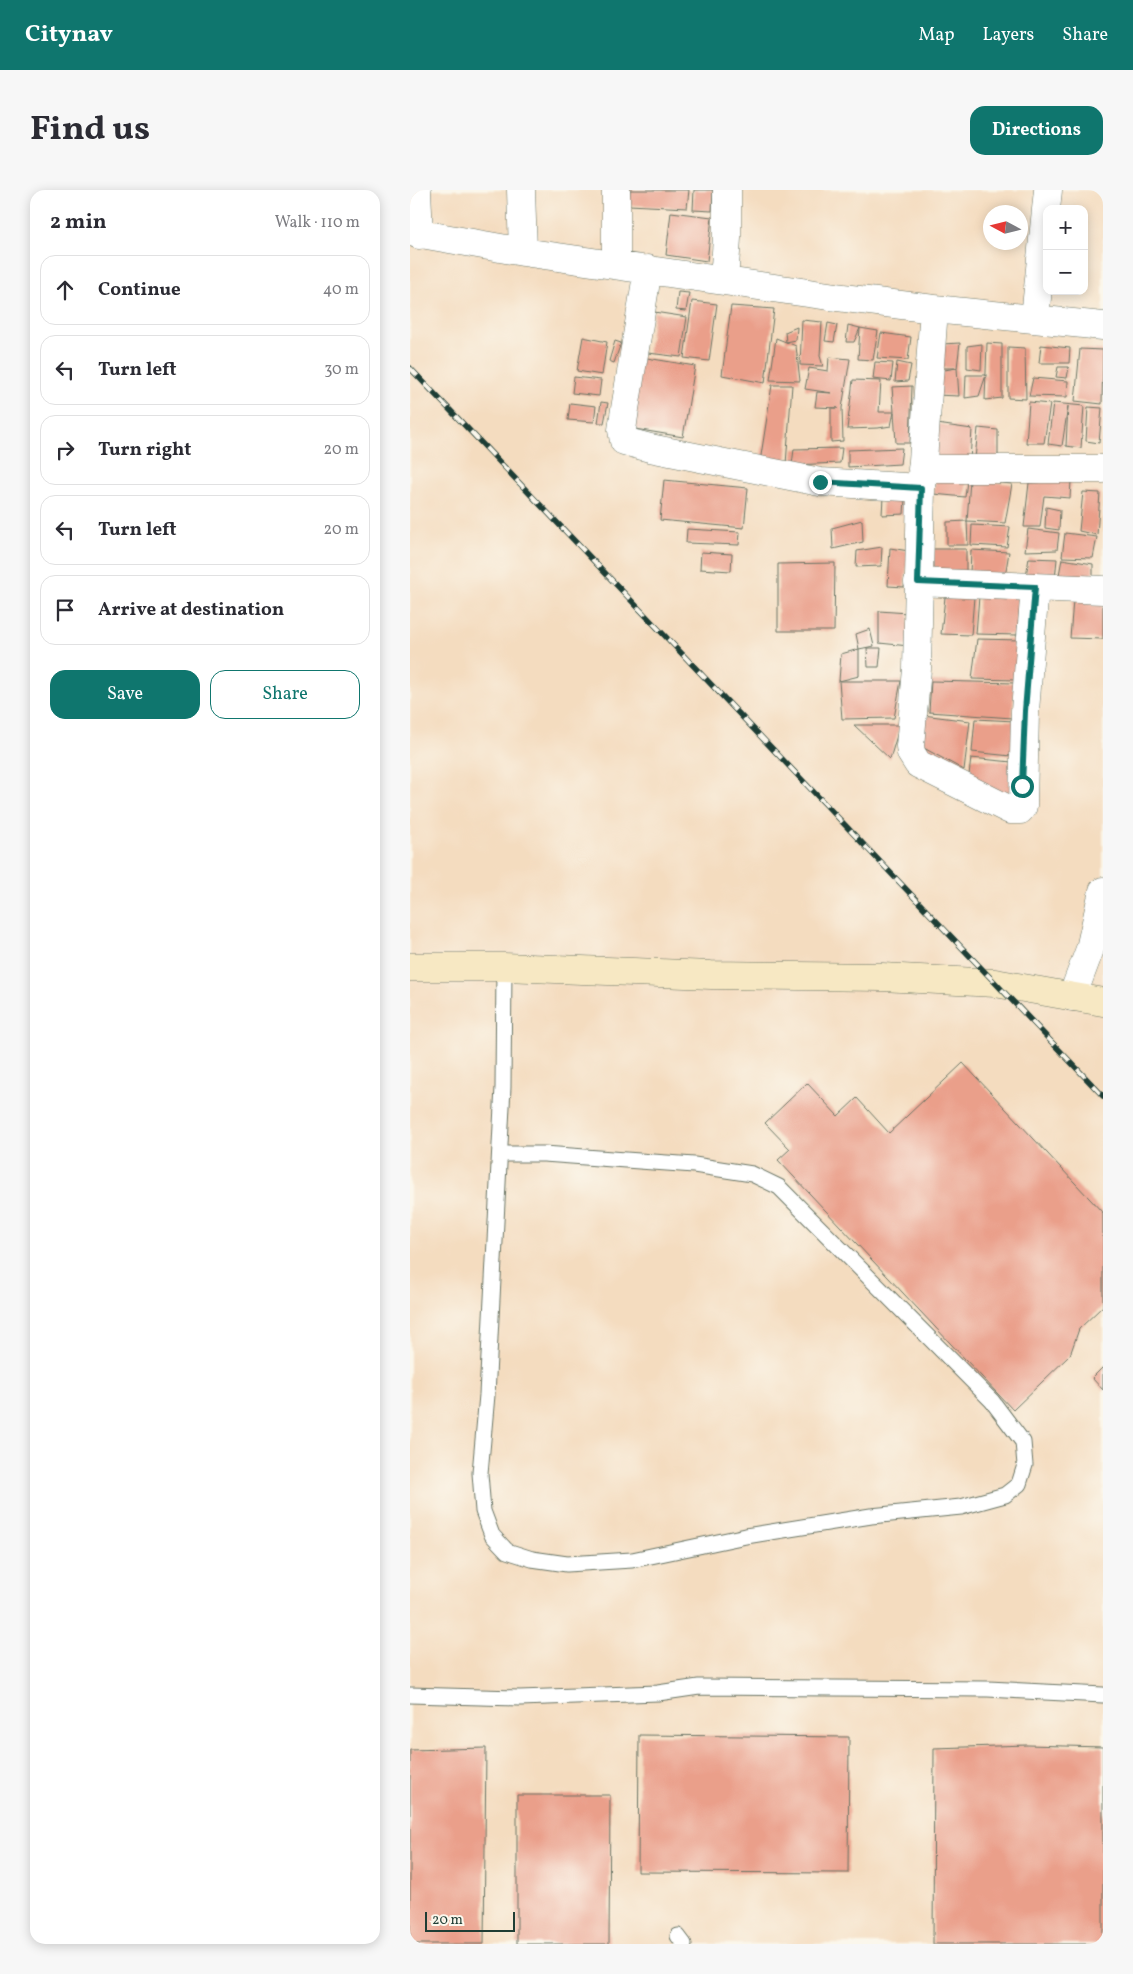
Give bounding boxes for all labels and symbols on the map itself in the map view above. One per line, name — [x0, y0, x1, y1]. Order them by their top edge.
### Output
north arrow — [983, 205, 1028, 250]
route end — [809, 471, 832, 494]
route start — [1011, 775, 1034, 798]
scale bar — [425, 1909, 515, 1932]

